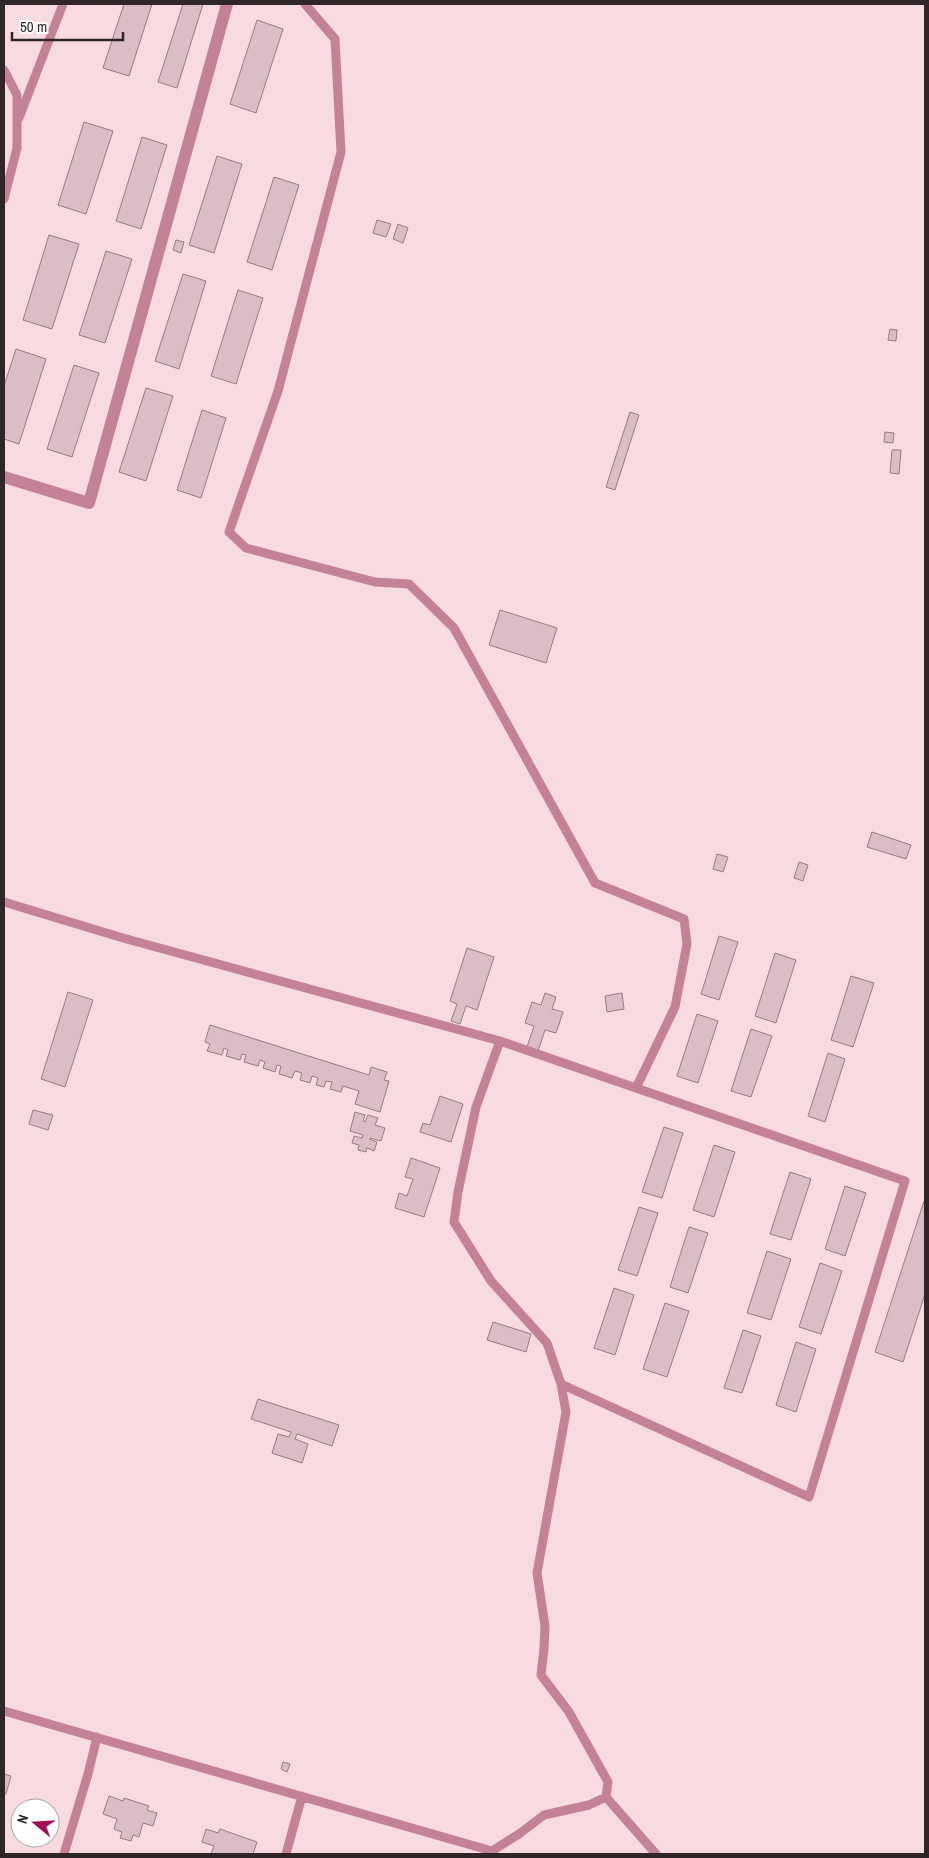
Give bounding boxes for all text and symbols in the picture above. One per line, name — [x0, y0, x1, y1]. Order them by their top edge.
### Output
scale bar — [12, 10, 124, 42]
text: 50 m — [20, 16, 47, 37]
north arrow — [10, 1798, 60, 1848]
text: N — [13, 1812, 32, 1826]

